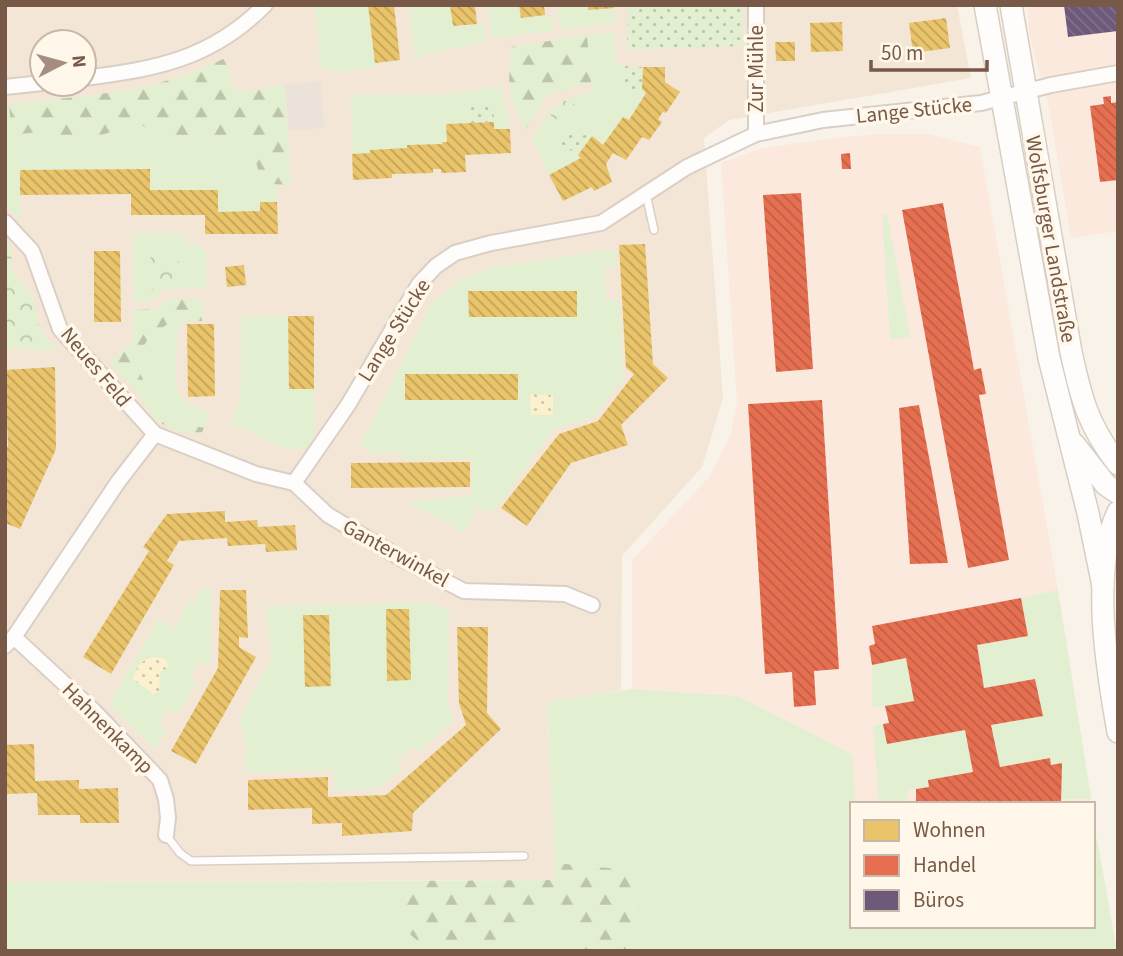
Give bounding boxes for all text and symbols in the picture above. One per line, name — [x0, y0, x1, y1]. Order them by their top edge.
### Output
street label: Zur Mühle — [741, 25, 771, 113]
north arrow — [28, 28, 98, 98]
scale bar — [871, 28, 986, 72]
text: 50 m — [881, 38, 923, 68]
text: N — [64, 54, 93, 69]
street label: Lange Stücke — [855, 89, 973, 131]
street label: Wolfsburger Landstraße — [1018, 133, 1084, 345]
street label: Lange Stücke — [350, 273, 438, 387]
street label: Neues Feld — [54, 320, 138, 414]
street label: Ganterwinkel — [337, 511, 455, 595]
street label: Hahnenkamp — [55, 675, 161, 781]
legend — [850, 802, 1095, 928]
text: Wohnen — [913, 815, 986, 845]
text: Handel — [913, 850, 976, 880]
text: Büros — [913, 885, 964, 915]

